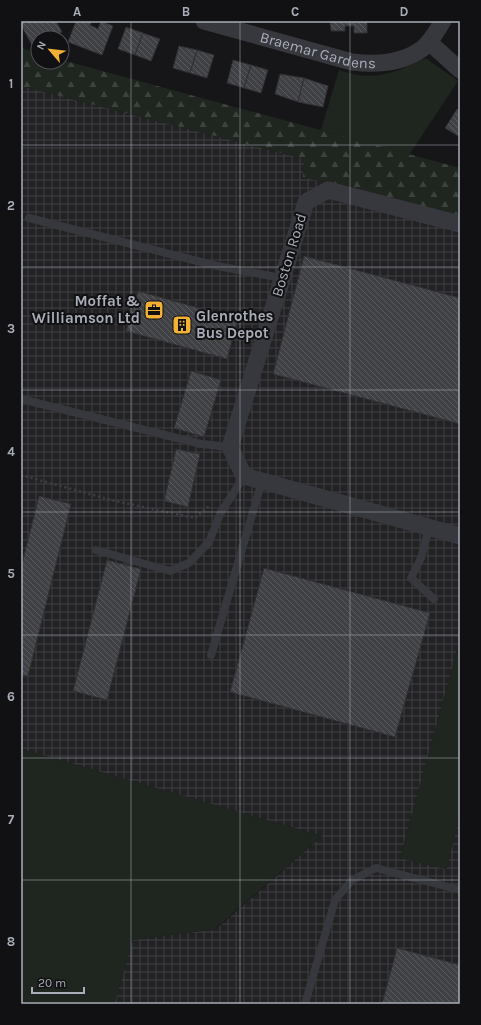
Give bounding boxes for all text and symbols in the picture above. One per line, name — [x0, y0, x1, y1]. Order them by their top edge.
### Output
text: A — [73, 4, 81, 19]
text: B — [182, 4, 190, 19]
text: C — [291, 4, 299, 19]
text: D — [400, 4, 409, 19]
street label: Braemar Gardens — [258, 28, 376, 72]
north arrow — [30, 30, 70, 70]
text: N — [34, 39, 49, 52]
text: 1 — [9, 76, 13, 91]
text: 2 — [7, 198, 15, 213]
street label: Boston Road — [268, 211, 310, 299]
place label: Moffat & Williamson Ltd — [32, 292, 140, 327]
office icon: Moffat & Williamson Ltd — [143, 299, 165, 321]
place label: Glenrothes Bus Depot — [196, 307, 274, 342]
building icon: Glenrothes Bus Depot — [171, 314, 193, 336]
text: 3 — [7, 321, 15, 336]
text: 4 — [7, 444, 15, 459]
text: 5 — [7, 566, 15, 581]
text: 6 — [7, 689, 15, 704]
text: 7 — [8, 812, 15, 827]
text: 8 — [7, 934, 15, 949]
scale bar — [32, 969, 84, 995]
text: 20 m — [38, 976, 66, 990]

